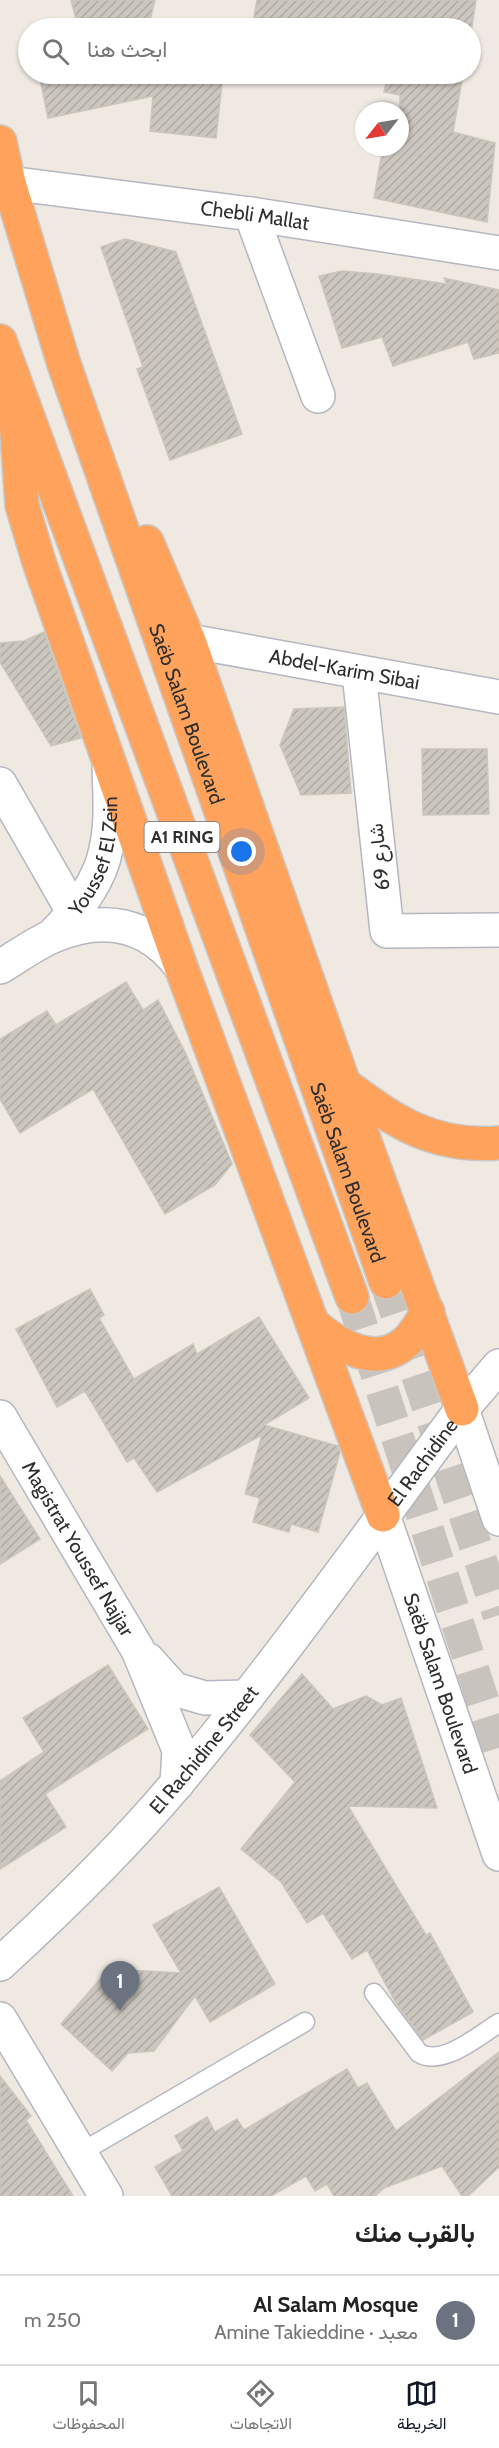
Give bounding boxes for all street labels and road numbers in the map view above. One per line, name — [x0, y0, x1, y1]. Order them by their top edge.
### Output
street label: Chebli Mallat — [199, 196, 311, 235]
street label: Saëb Salam Boulevard — [144, 621, 229, 807]
street label: Abdel-Karim Sibai — [267, 644, 422, 694]
street label: Youssef El Zein — [63, 796, 122, 921]
road number: A1 RING — [144, 822, 219, 852]
street label: شارع 69 — [364, 822, 396, 892]
street label: Saëb Salam Boulevard — [305, 1079, 390, 1266]
street label: El Rachidine — [382, 1414, 463, 1511]
street label: Magistrat Youssef Najjar — [17, 1457, 139, 1641]
street label: Saëb Salam Boulevard — [399, 1590, 483, 1777]
street label: El Rachidine Street — [144, 1681, 263, 1819]

